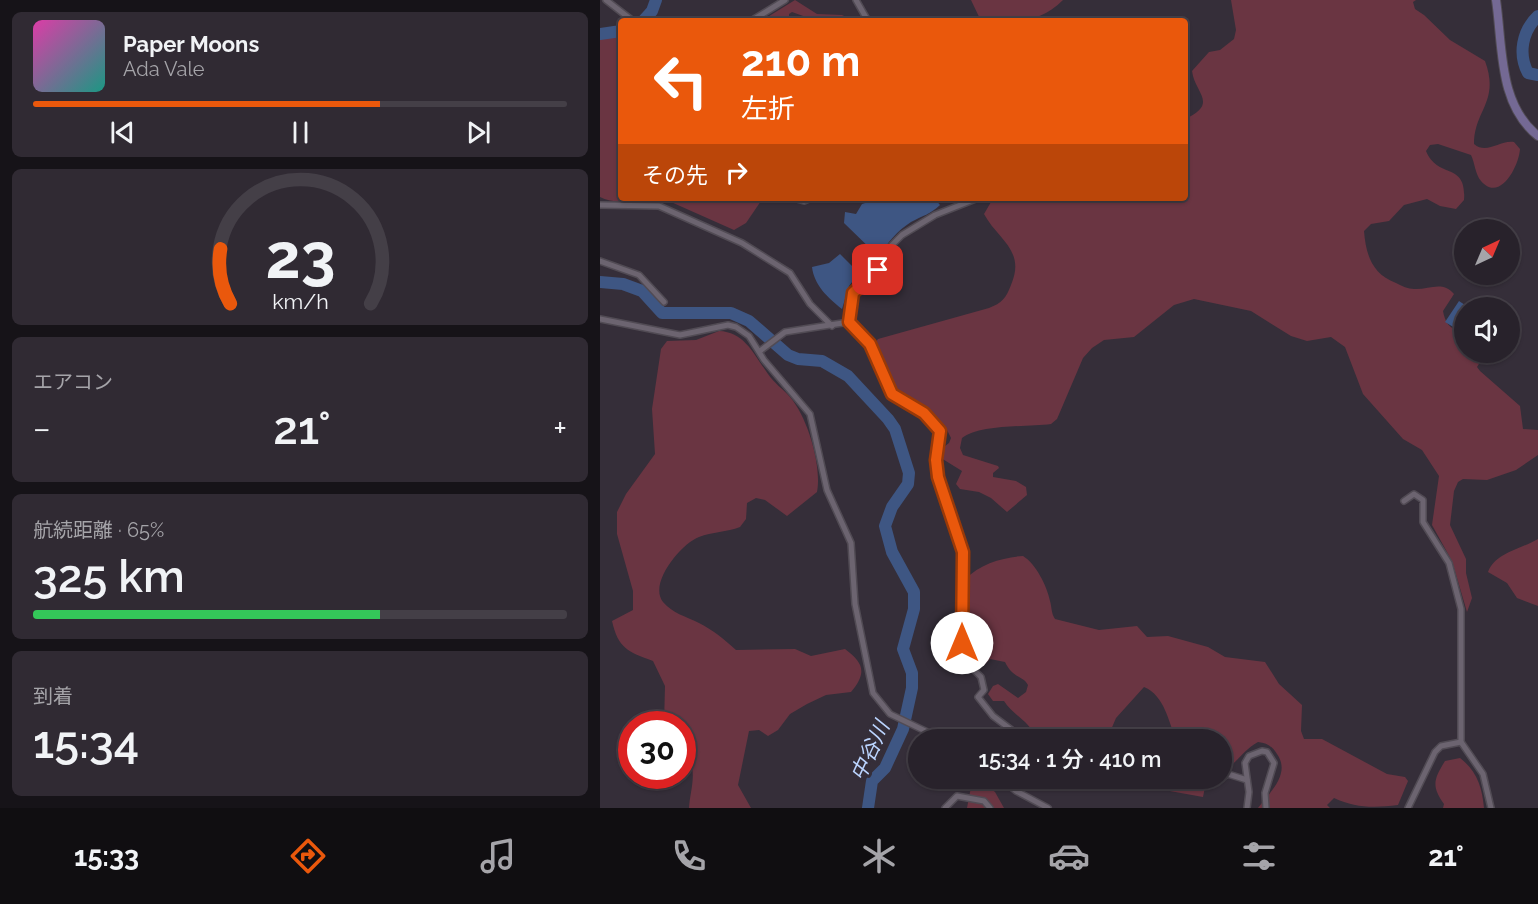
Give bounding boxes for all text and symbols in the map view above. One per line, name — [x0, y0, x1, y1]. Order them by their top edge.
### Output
text: Paper Moons — [123, 31, 259, 57]
text: 210 m — [741, 37, 860, 86]
icon: left — [642, 42, 720, 120]
text: Ada Vale — [123, 57, 205, 81]
text: 左折 — [741, 93, 795, 124]
icon: previous — [106, 116, 139, 149]
icon: pause — [284, 116, 317, 149]
icon: next — [462, 116, 495, 149]
icon: right — [720, 156, 753, 189]
text: その先 — [642, 162, 708, 188]
text: 23 — [265, 219, 335, 293]
north arrow — [1454, 219, 1520, 285]
map controls — [1454, 219, 1520, 363]
pin — [852, 244, 903, 295]
icon: arrive — [861, 253, 894, 286]
text: km/h — [272, 289, 328, 314]
button: sound — [1454, 297, 1520, 363]
text: エアコン — [33, 370, 113, 394]
text: 21° — [273, 402, 331, 455]
text: − — [33, 409, 51, 448]
text: + — [553, 409, 567, 448]
text: 航続距離 · 65% — [33, 518, 164, 542]
text: 325 km — [33, 550, 185, 603]
position arrow — [930, 611, 994, 675]
text: 到着 — [33, 684, 73, 708]
speed limit sign: 30 — [618, 711, 696, 789]
water label: 中谷川 — [845, 715, 895, 785]
text: 15:34 — [33, 716, 139, 769]
text: 15:34 · 1 分 · 410 m — [979, 746, 1161, 772]
icon: directions — [287, 835, 329, 877]
icon: music — [477, 835, 519, 877]
icon: phone — [668, 835, 710, 877]
icon: climate — [858, 835, 900, 877]
icon: car — [1048, 835, 1090, 877]
icon: filters — [1238, 835, 1280, 877]
text: 15:33 — [74, 841, 139, 872]
text: 21° — [1428, 841, 1464, 872]

